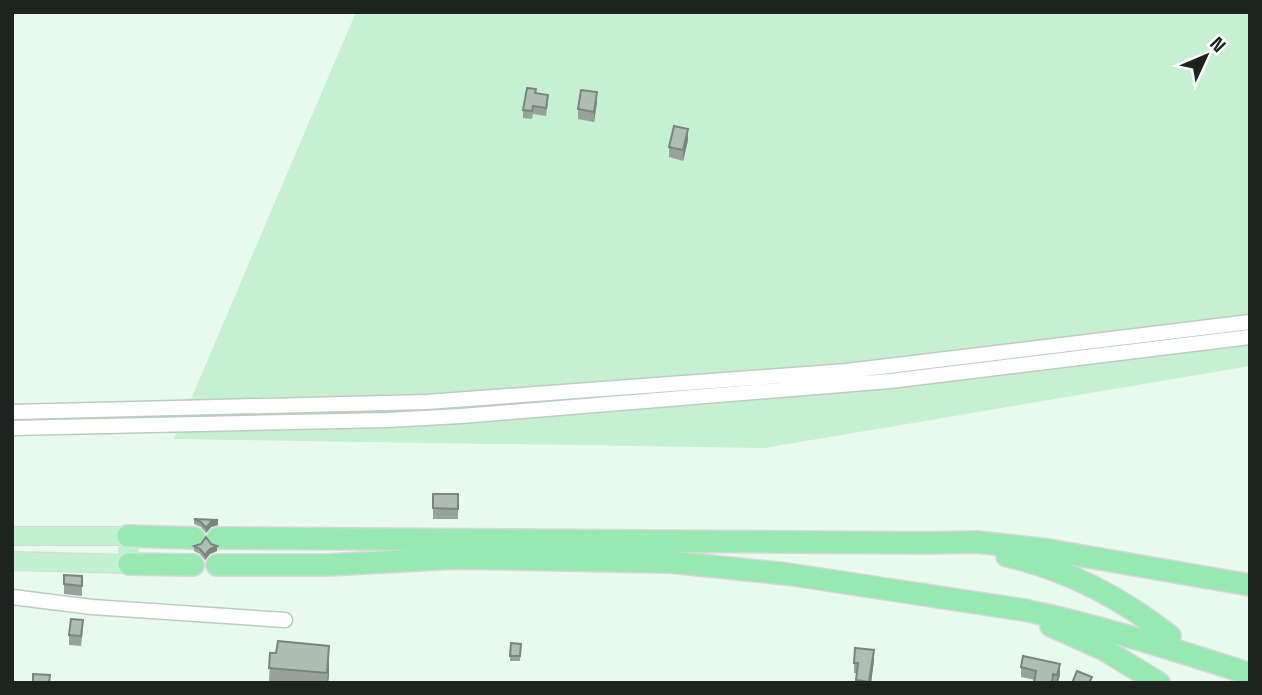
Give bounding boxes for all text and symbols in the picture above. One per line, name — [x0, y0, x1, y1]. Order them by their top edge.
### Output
north arrow — [1171, 21, 1241, 91]
text: N — [1204, 31, 1231, 58]

